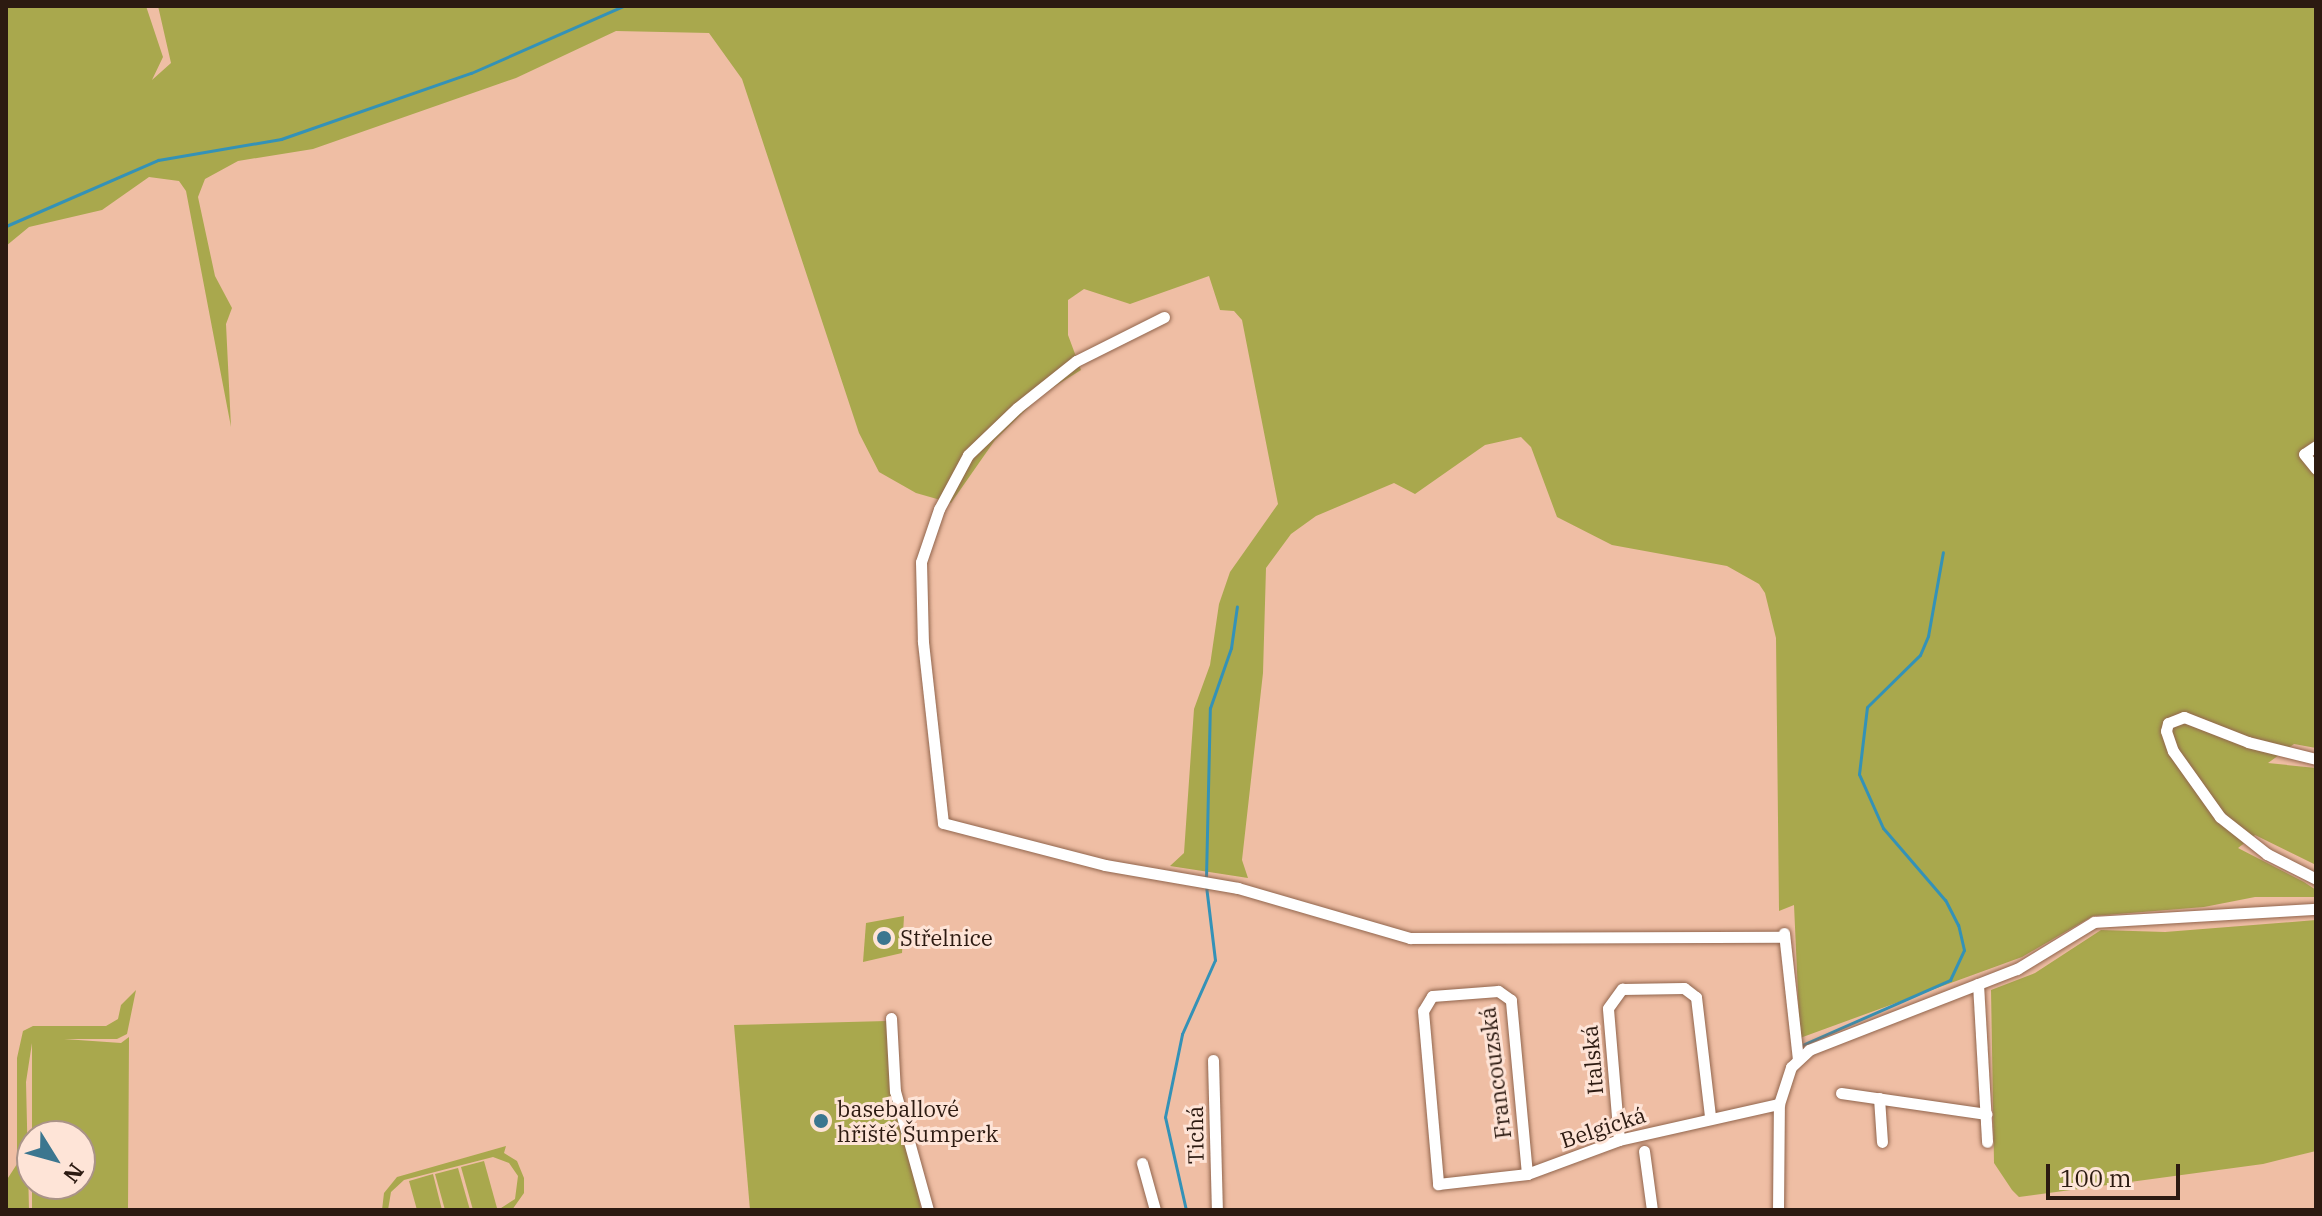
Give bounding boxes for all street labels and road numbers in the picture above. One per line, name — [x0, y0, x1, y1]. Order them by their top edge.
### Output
street label: Francouzská — [1474, 1006, 1516, 1140]
street label: Italská — [1576, 1024, 1608, 1096]
street label: Belgická — [1557, 1101, 1649, 1153]
street label: Tichá — [1181, 1106, 1209, 1164]

